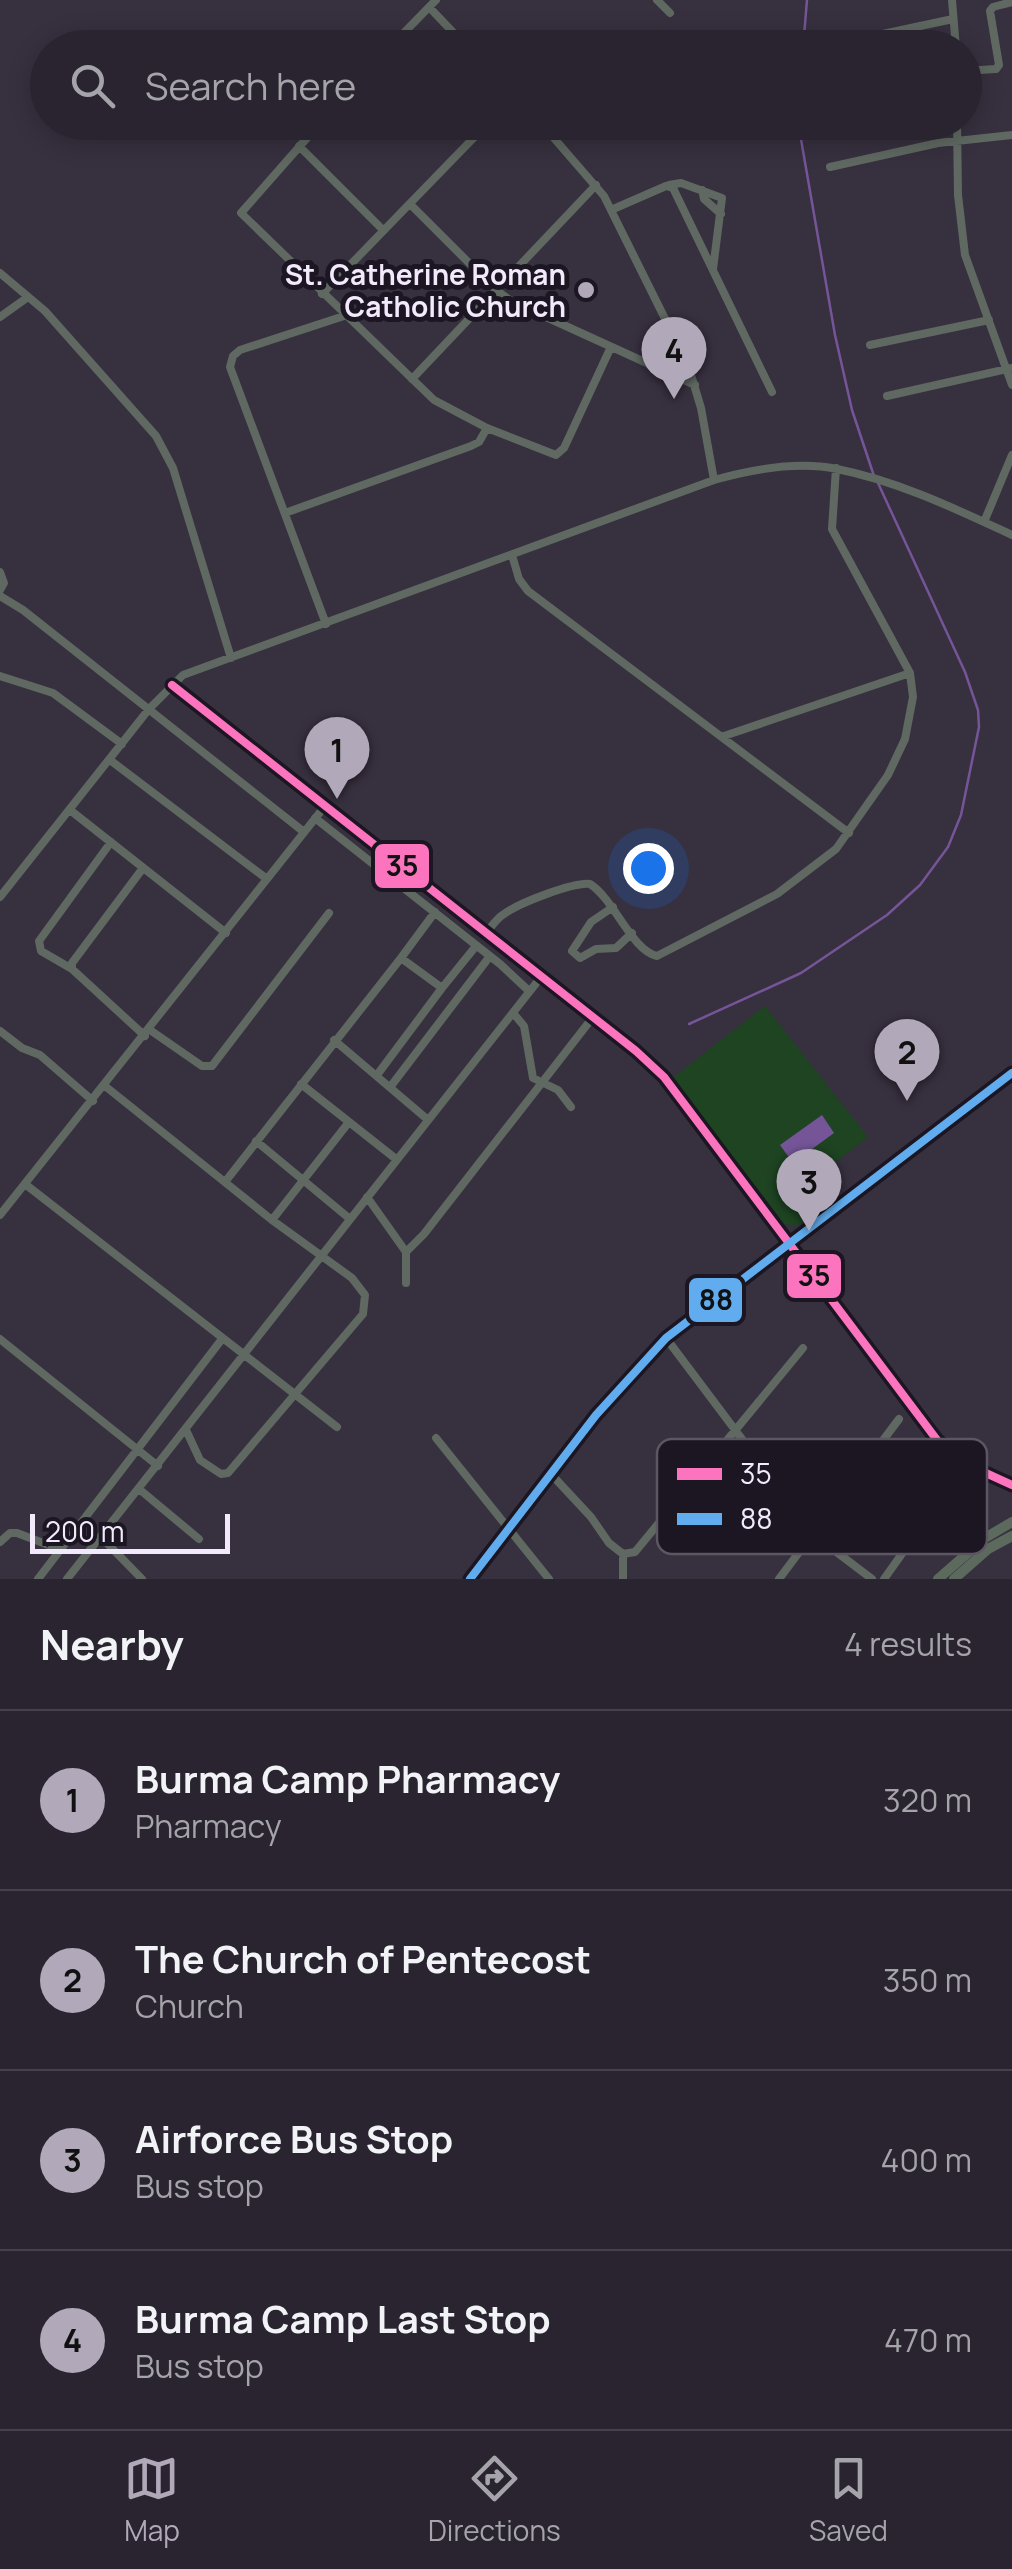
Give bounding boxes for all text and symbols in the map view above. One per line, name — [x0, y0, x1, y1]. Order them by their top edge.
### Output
search box — [30, 30, 982, 140]
icon: search — [65, 58, 120, 113]
text: Search here — [145, 59, 356, 111]
place label: St. Catherine Roman Catholic Church — [285, 255, 566, 325]
marker: St. Catherine Roman Catholic Church — [575, 279, 597, 301]
pin: 4 — [642, 316, 706, 399]
pin: 1 — [304, 716, 370, 799]
line badge: 35 — [373, 842, 431, 890]
your location — [623, 843, 674, 894]
text: 35 — [386, 846, 418, 884]
pin: 2 — [874, 1018, 940, 1101]
pin: 3 — [776, 1148, 842, 1231]
line badge: 35 — [785, 1252, 843, 1300]
text: 35 — [798, 1256, 830, 1294]
line badge: 88 — [687, 1276, 744, 1324]
text: 88 — [699, 1280, 733, 1318]
legend — [657, 1439, 987, 1554]
text: 35 — [740, 1454, 772, 1492]
text: 88 — [740, 1499, 773, 1537]
scale bar — [30, 1509, 230, 1553]
text: 200 m — [45, 1512, 124, 1550]
text: Nearby — [40, 1615, 184, 1673]
text: 4 results — [844, 1622, 972, 1666]
text: Burma Camp Pharmacy — [135, 1752, 560, 1804]
text: 1 — [65, 1778, 80, 1822]
text: 320 m — [883, 1778, 972, 1822]
text: Pharmacy — [135, 1804, 282, 1848]
text: The Church of Pentecost — [135, 1932, 591, 1984]
text: 2 — [63, 1958, 82, 2002]
text: 350 m — [883, 1958, 972, 2002]
text: Church — [135, 1984, 244, 2028]
text: Airforce Bus Stop — [135, 2112, 453, 2164]
text: 3 — [63, 2138, 82, 2182]
text: 400 m — [881, 2138, 972, 2182]
text: Bus stop — [135, 2164, 264, 2208]
text: Burma Camp Last Stop — [135, 2292, 551, 2344]
text: 4 — [63, 2318, 82, 2362]
text: 470 m — [884, 2318, 972, 2362]
text: Bus stop — [135, 2344, 264, 2388]
tab: Map — [124, 2451, 180, 2549]
tab: Directions — [428, 2451, 561, 2549]
tab: Saved — [809, 2451, 888, 2549]

